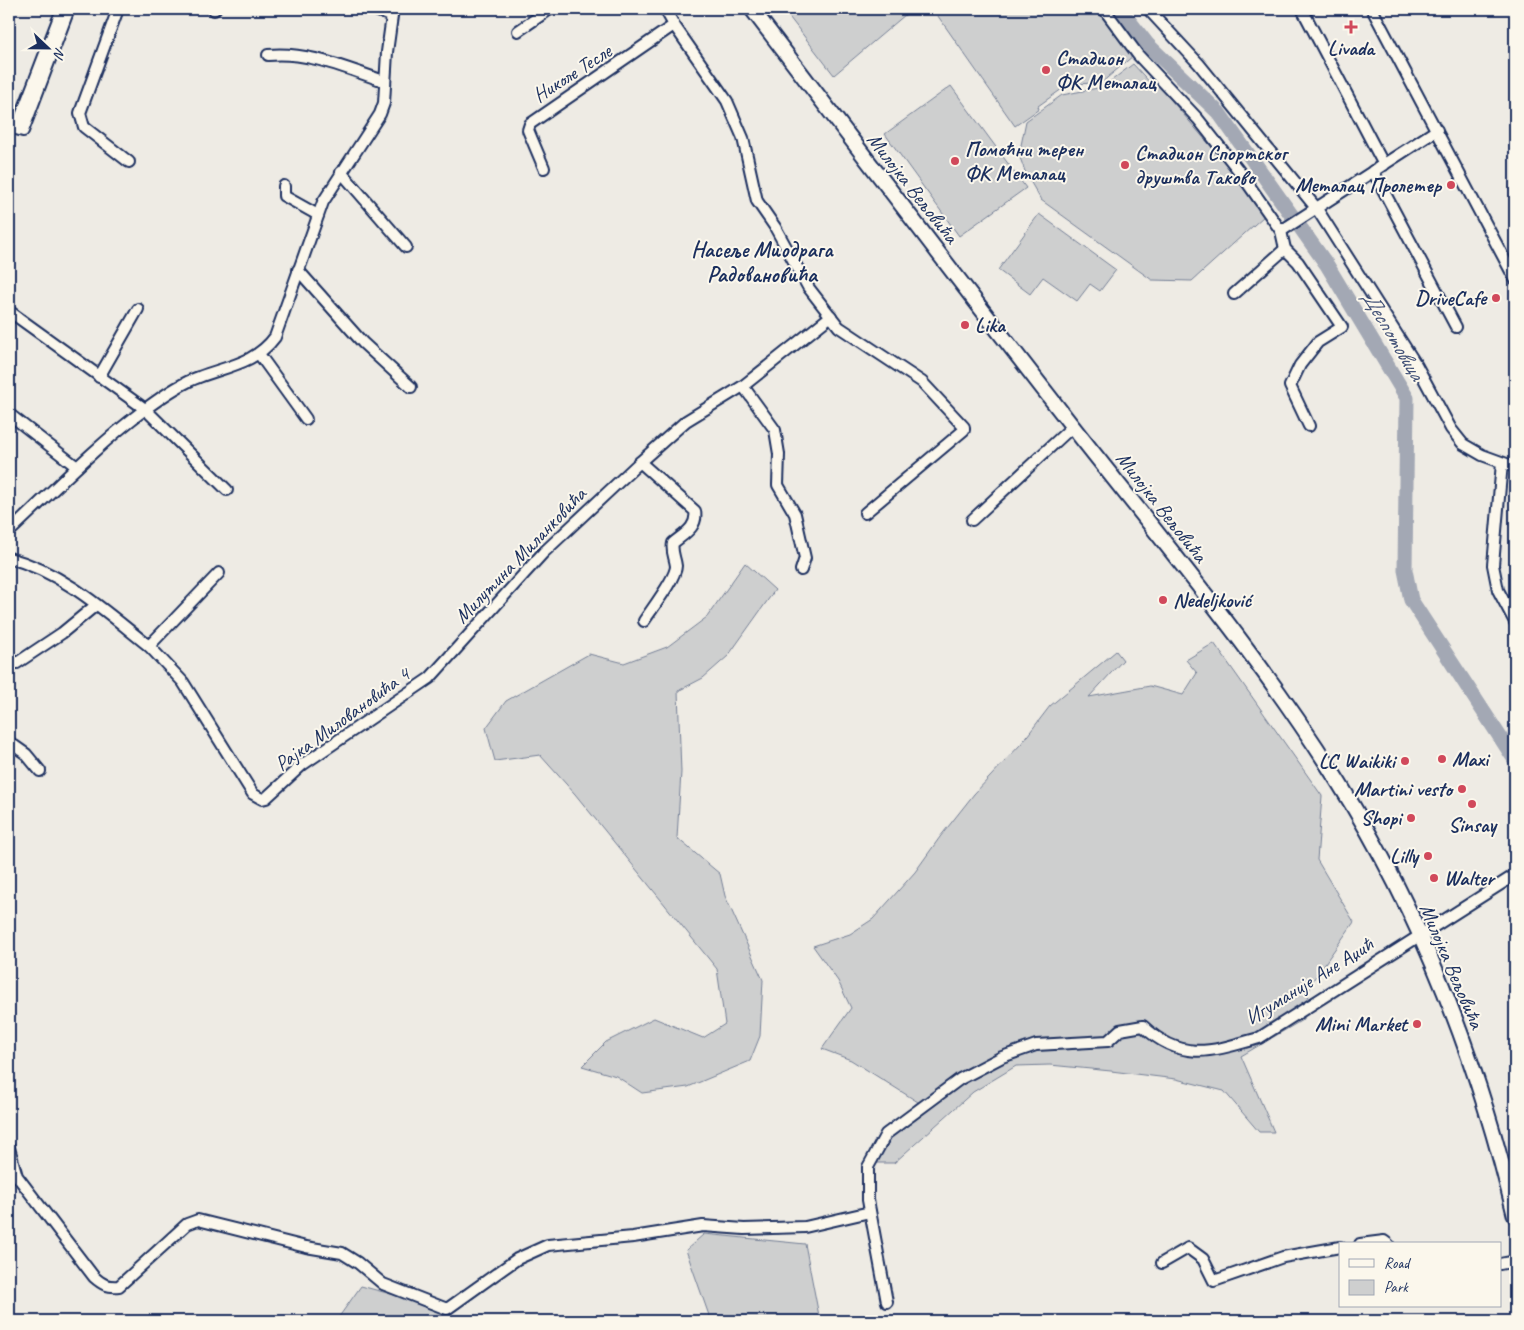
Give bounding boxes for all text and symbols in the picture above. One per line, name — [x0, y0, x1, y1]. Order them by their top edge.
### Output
marker: Livada — [1345, 21, 1357, 33]
north arrow — [22, 22, 72, 72]
place label: Livada — [1328, 35, 1376, 61]
street label: Николе Тесле — [528, 37, 617, 108]
text: N — [49, 45, 69, 62]
place label: Стадион ФК Металац — [1056, 45, 1157, 95]
marker: Стадион ФК Металац — [1040, 64, 1052, 76]
street label: Милојка Вељовића — [862, 127, 966, 250]
place label: Помоћни терен ФК Металац — [965, 136, 1085, 186]
place label: Стадион Спортског друштва Таково — [1135, 140, 1289, 190]
marker: Помоћни терен ФК Металац — [949, 155, 961, 167]
marker: Стадион Спортског друштва Таково — [1119, 159, 1131, 171]
place label: Металац Пролетер — [1295, 172, 1443, 198]
marker: Металац Пролетер — [1445, 179, 1457, 191]
district label: Насеље Миодрага Радовановића — [691, 236, 834, 289]
water label: Деспотовица — [1355, 285, 1432, 387]
place label: DriveCafe — [1415, 285, 1488, 311]
marker: DriveCafe — [1490, 292, 1502, 304]
place label: Lika — [975, 312, 1006, 338]
marker: Lika — [959, 319, 971, 331]
street label: Милојка Вељовића — [1111, 446, 1215, 569]
street label: Милутина Миланковића — [448, 480, 593, 629]
place label: Nedeljković — [1173, 587, 1254, 613]
marker: Nedeljković — [1157, 594, 1169, 606]
street label: Рајка Миловановића 4 — [269, 660, 417, 777]
place label: Maxi — [1452, 746, 1491, 772]
place label: LC Waikiki — [1319, 748, 1398, 774]
marker: Maxi — [1436, 753, 1448, 765]
marker: LC Waikiki — [1399, 755, 1411, 767]
place label: Martini vesto — [1354, 776, 1454, 802]
marker: Martini vesto — [1456, 783, 1468, 795]
marker: Sinsay — [1466, 798, 1478, 810]
place label: Shopi — [1361, 805, 1404, 831]
marker: Shopi — [1405, 812, 1417, 824]
place label: Sinsay — [1448, 812, 1499, 838]
place label: Lilly — [1390, 843, 1421, 869]
marker: Lilly — [1422, 850, 1434, 862]
place label: Walter — [1444, 865, 1496, 891]
marker: Walter — [1428, 872, 1440, 884]
street label: Милојка Вељовића — [1414, 899, 1491, 1034]
street label: Игуманије Ане Аџић — [1240, 931, 1379, 1031]
place label: Mini Market — [1315, 1011, 1409, 1037]
marker: Mini Market — [1411, 1018, 1423, 1030]
legend — [1339, 1242, 1502, 1308]
text: Road — [1384, 1254, 1411, 1273]
text: Park — [1384, 1278, 1409, 1297]

